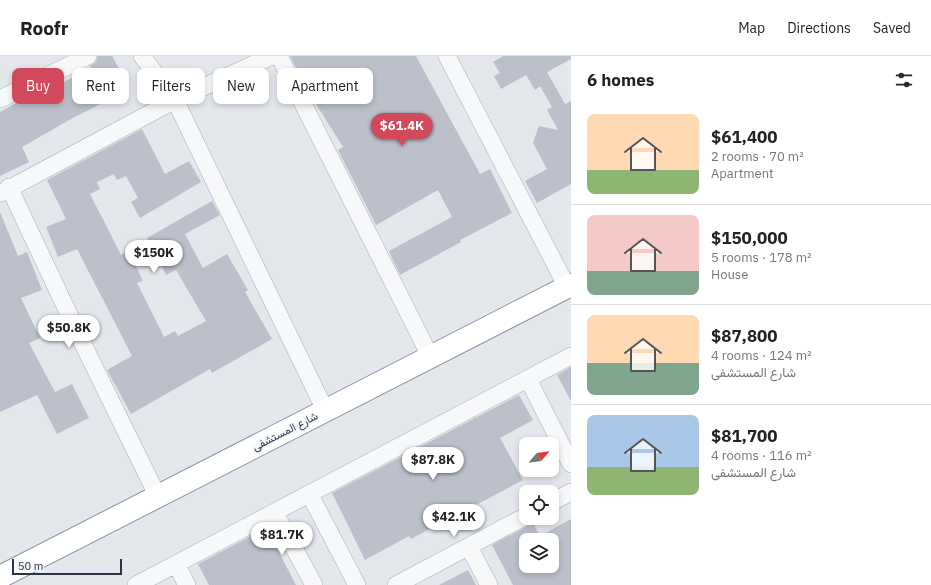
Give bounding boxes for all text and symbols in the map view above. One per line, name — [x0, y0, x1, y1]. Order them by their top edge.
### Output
text: Roofr — [20, 16, 68, 40]
text: Map — [738, 19, 765, 37]
text: Directions — [787, 19, 851, 37]
text: Saved — [873, 19, 911, 37]
chip: Buy — [12, 68, 64, 104]
chip: Rent — [72, 68, 129, 104]
chip: Filters — [137, 68, 205, 104]
chip: New — [213, 68, 269, 104]
chip: Apartment — [277, 68, 373, 104]
text: 6 homes — [587, 69, 654, 91]
icon: filters — [893, 69, 915, 91]
pin: $61.4K — [369, 113, 435, 147]
text: $61.4K — [380, 117, 424, 134]
text: $61,400 — [711, 126, 778, 148]
icon: home — [619, 130, 667, 178]
text: 2 rooms · 70 m² — [711, 148, 804, 165]
text: Apartment — [711, 165, 774, 182]
text: $150,000 — [711, 227, 788, 249]
icon: home — [619, 231, 667, 279]
pin: $150K — [126, 240, 182, 274]
text: $150K — [134, 244, 174, 261]
text: 5 rooms · 178 m² — [711, 249, 812, 266]
text: House — [711, 266, 748, 283]
pin: $50.8K — [36, 315, 102, 349]
text: $50.8K — [47, 319, 91, 336]
text: $87,800 — [711, 325, 778, 347]
icon: home — [619, 331, 667, 379]
text: 4 rooms · 124 m² — [711, 347, 812, 364]
text: شارع المستشفى — [711, 364, 796, 381]
street label: شارع المستشفى — [250, 408, 321, 454]
text: $81,700 — [711, 425, 778, 447]
icon: home — [619, 431, 667, 479]
north arrow — [519, 437, 559, 477]
map controls — [519, 437, 559, 573]
pin: $87.8K — [400, 447, 466, 481]
text: 4 rooms · 116 m² — [711, 447, 812, 464]
text: $87.8K — [411, 451, 455, 468]
text: شارع المستشفى — [711, 464, 796, 481]
button: locate — [519, 485, 559, 525]
pin: $42.1K — [421, 504, 487, 538]
text: $42.1K — [432, 508, 476, 525]
pin: $81.7K — [249, 522, 315, 556]
text: $81.7K — [260, 526, 304, 543]
button: layers — [519, 533, 559, 573]
scale bar — [12, 557, 122, 576]
text: 50 m — [18, 559, 43, 573]

